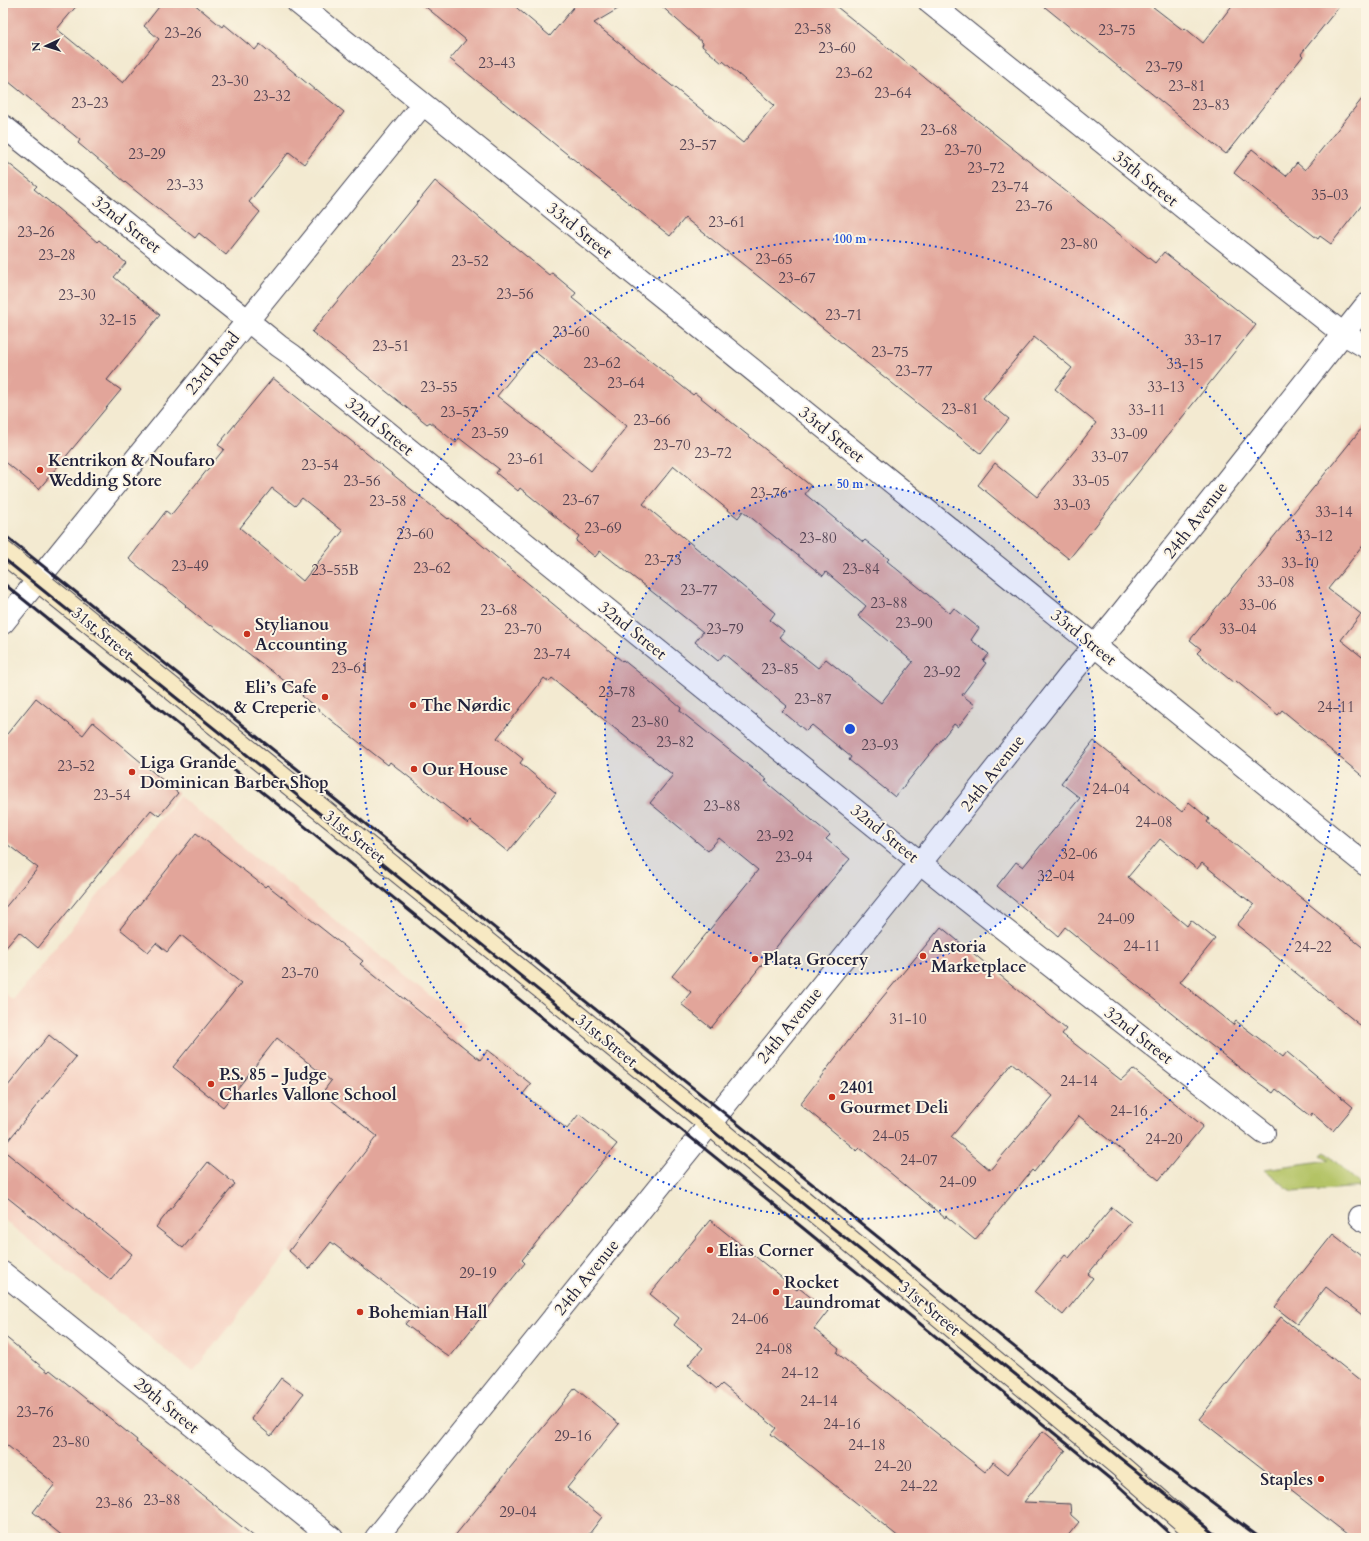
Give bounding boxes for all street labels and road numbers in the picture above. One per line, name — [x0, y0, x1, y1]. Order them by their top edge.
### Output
street label: 35th Street — [1108, 145, 1184, 212]
street label: 32nd Street — [87, 190, 166, 259]
street label: 33rd Street — [542, 197, 618, 264]
street label: 23rd Road — [180, 327, 245, 400]
street label: 32nd Street — [341, 392, 419, 461]
street label: 33rd Street — [794, 401, 870, 468]
street label: 24th Avenue — [1158, 477, 1233, 564]
street label: 32nd Street — [594, 596, 672, 665]
street label: 31st Street — [67, 601, 139, 666]
street label: 33rd Street — [1046, 604, 1122, 671]
street label: 24th Avenue — [955, 730, 1030, 817]
street label: 32nd Street — [846, 799, 924, 868]
street label: 31st Street — [319, 804, 391, 869]
street label: 24th Avenue — [752, 982, 827, 1068]
street label: 32nd Street — [1099, 1001, 1178, 1070]
street label: 31st Street — [571, 1008, 643, 1073]
street label: 24th Avenue — [549, 1234, 624, 1320]
street label: 31st Street — [894, 1276, 966, 1341]
street label: 29th Street — [129, 1372, 205, 1439]

